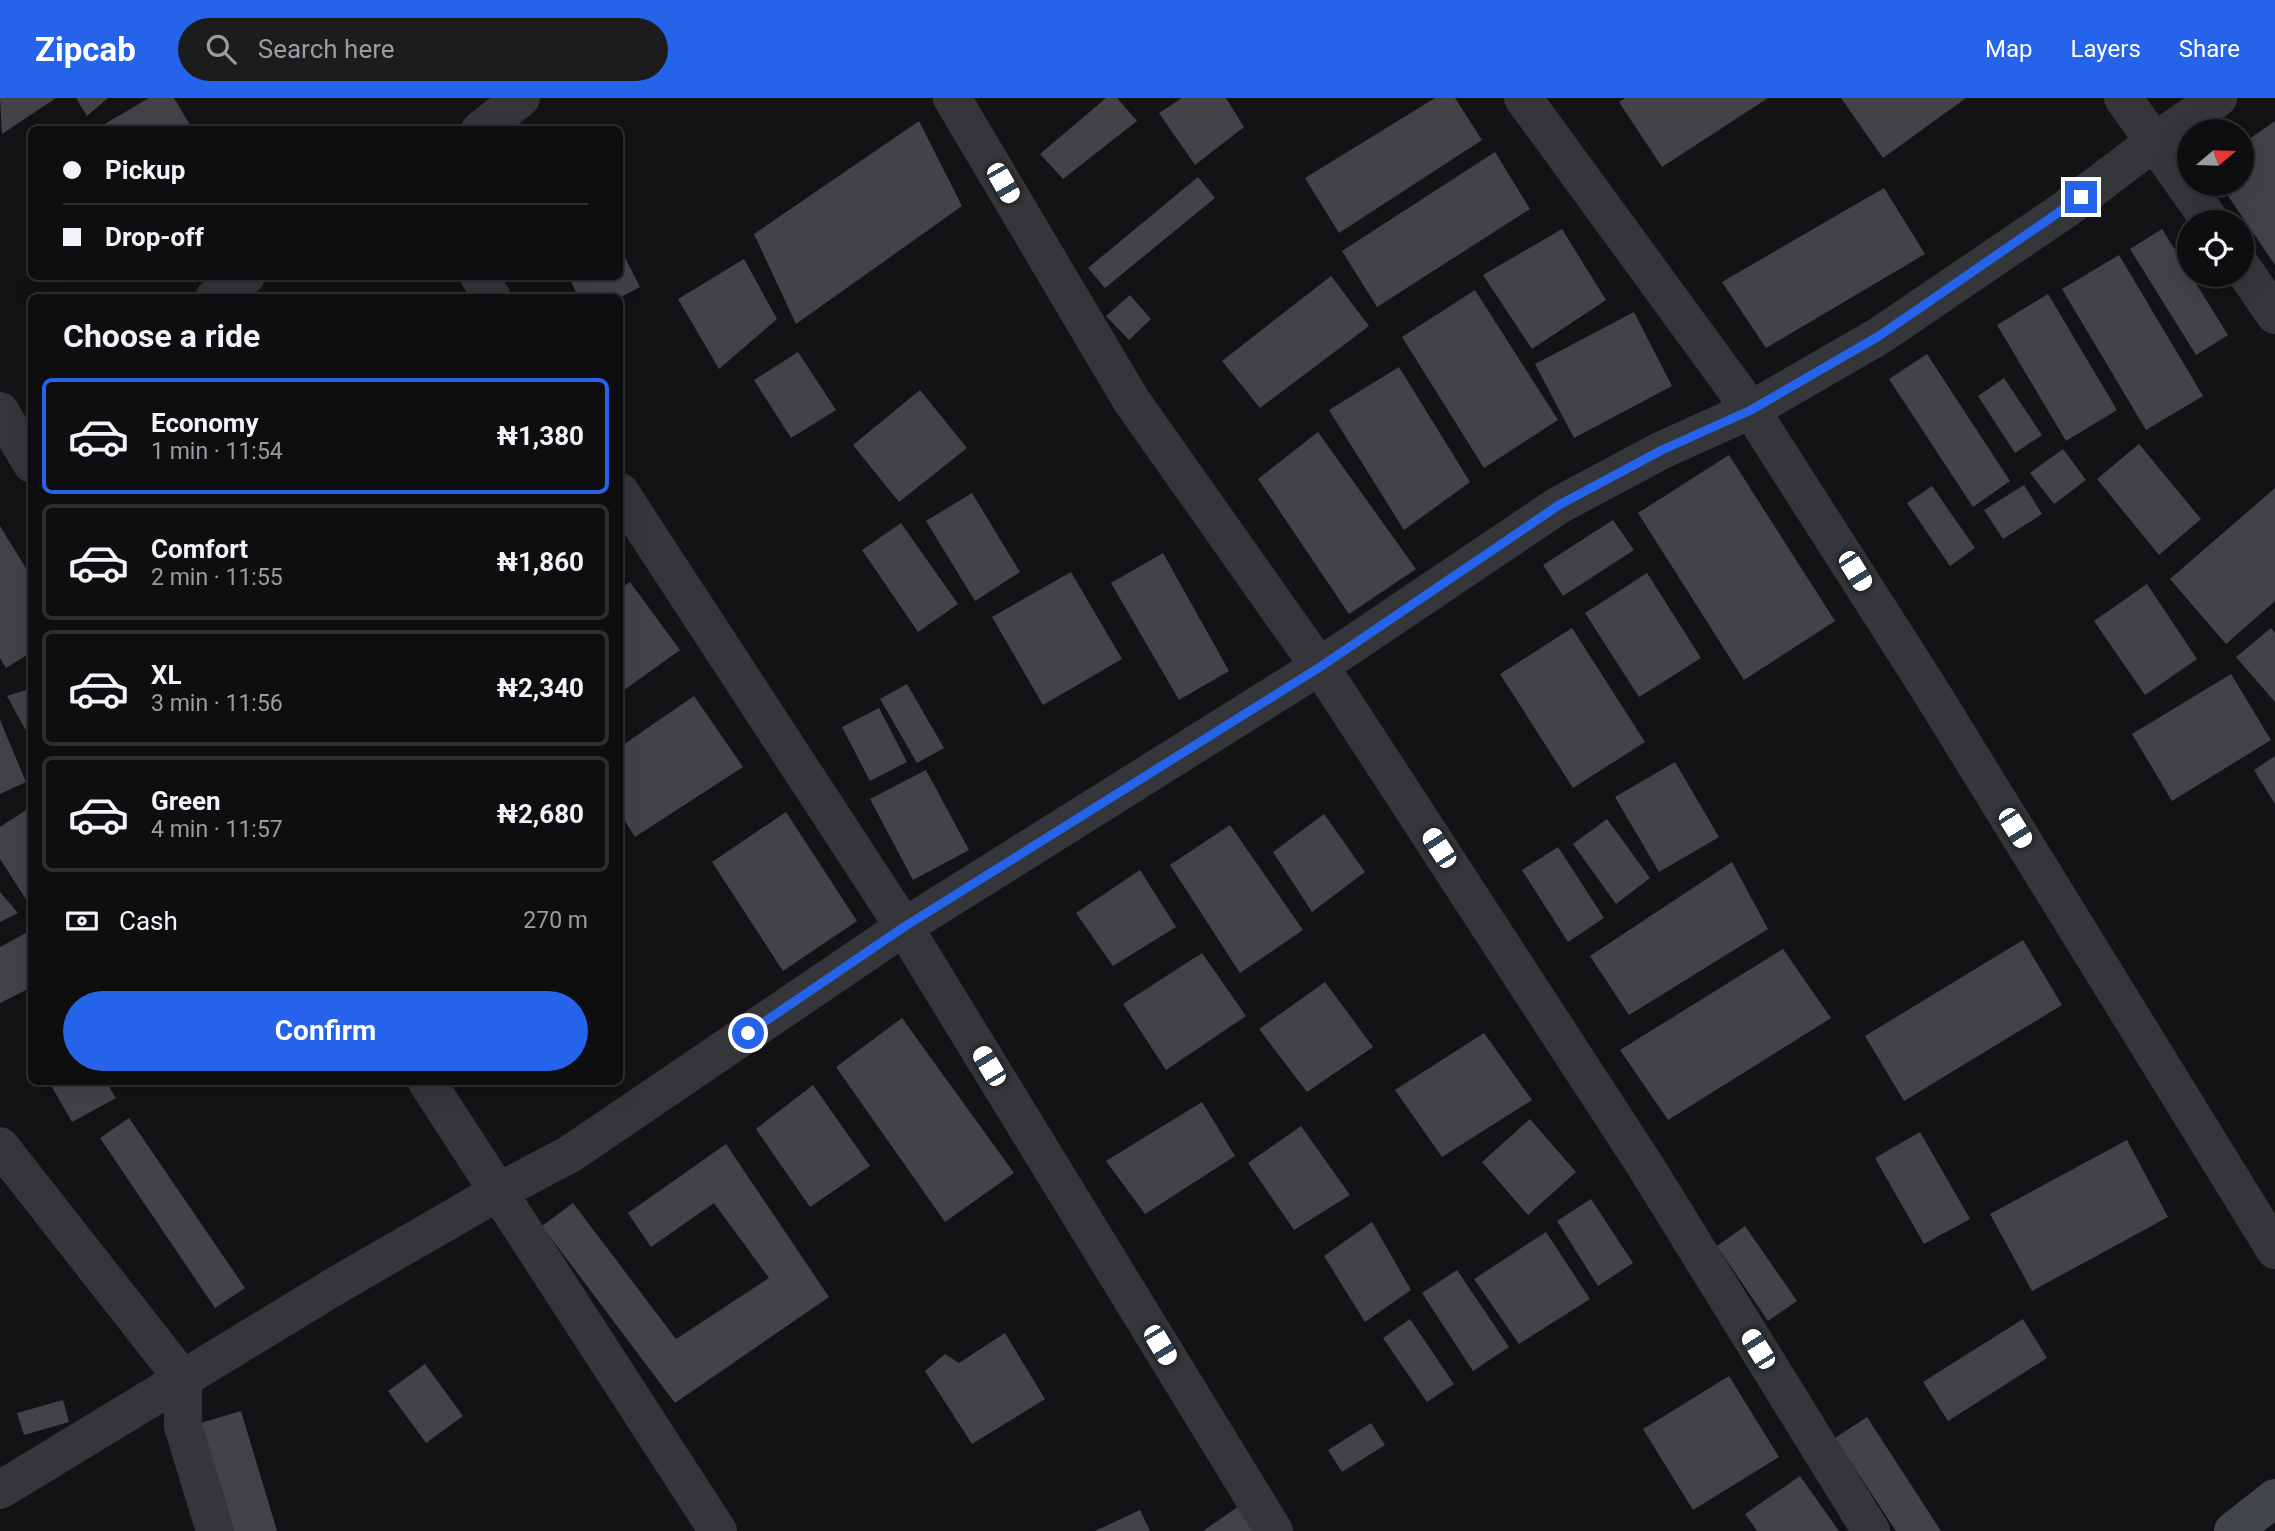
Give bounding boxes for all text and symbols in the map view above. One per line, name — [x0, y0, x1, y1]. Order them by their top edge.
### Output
search box — [178, 18, 668, 81]
text: Zipcab — [35, 30, 136, 69]
icon: search — [202, 30, 240, 68]
text: Search here — [258, 34, 395, 64]
text: Map — [1985, 35, 2033, 63]
text: Layers — [2071, 35, 2141, 63]
text: Share — [2179, 35, 2240, 63]
north arrow — [2177, 119, 2254, 196]
map controls — [2177, 119, 2254, 287]
text: Pickup — [105, 155, 185, 185]
car — [984, 160, 1023, 206]
route end — [2065, 181, 2097, 213]
button: locate — [2177, 210, 2254, 287]
text: Drop-off — [105, 222, 204, 252]
text: Choose a ride — [63, 317, 260, 355]
icon: car — [67, 405, 130, 468]
text: Economy — [151, 408, 258, 438]
text: ₦1,380 — [497, 421, 584, 451]
text: 1 min · 11:54 — [151, 438, 283, 465]
icon: car — [67, 531, 130, 594]
text: Comfort — [151, 534, 248, 564]
text: ₦1,860 — [497, 547, 584, 577]
car — [1835, 548, 1876, 594]
text: 2 min · 11:55 — [151, 564, 283, 591]
icon: car — [67, 657, 130, 720]
text: XL — [151, 660, 182, 690]
text: ₦2,340 — [497, 673, 584, 703]
text: 3 min · 11:56 — [151, 690, 283, 717]
icon: car — [67, 783, 130, 846]
text: Green — [151, 786, 221, 816]
text: ₦2,680 — [497, 799, 584, 829]
car — [1995, 805, 2036, 851]
text: 4 min · 11:57 — [151, 816, 283, 843]
car — [1419, 825, 1460, 871]
icon: cash — [63, 902, 101, 940]
text: Cash — [119, 906, 178, 936]
text: 270 m — [523, 907, 588, 934]
button: Confirm — [63, 991, 588, 1071]
route start — [732, 1017, 764, 1049]
car — [970, 1043, 1009, 1089]
car — [1141, 1322, 1180, 1368]
car — [1738, 1326, 1779, 1372]

